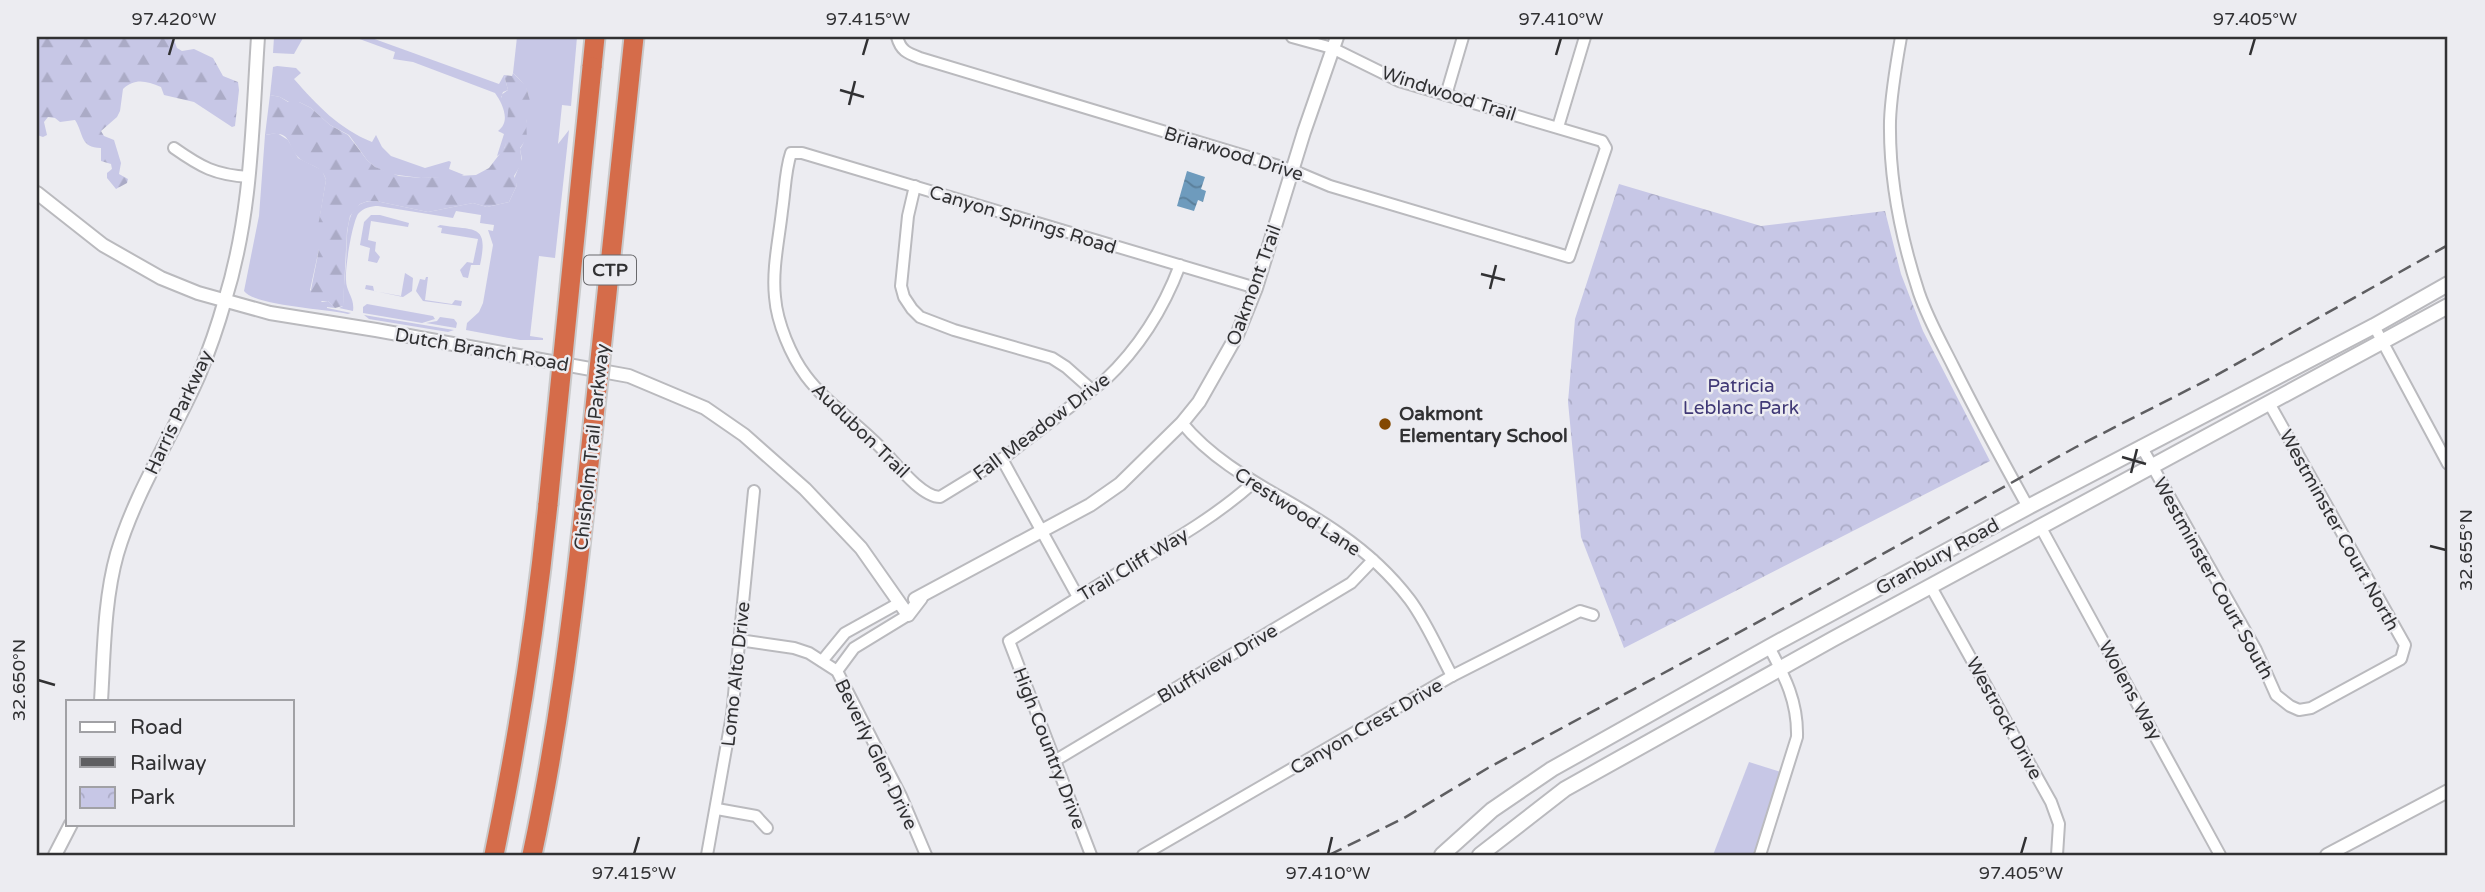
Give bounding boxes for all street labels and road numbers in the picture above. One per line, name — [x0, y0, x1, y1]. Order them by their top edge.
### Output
street label: Windwood Trail — [1379, 62, 1519, 126]
street label: Briarwood Drive — [1161, 122, 1306, 186]
street label: Canyon Springs Road — [927, 181, 1119, 259]
street label: Oakmont Trail — [1222, 222, 1286, 349]
road number: CTP — [584, 256, 636, 284]
street label: Dutch Branch Road — [393, 324, 571, 376]
street label: Chisholm Trail Parkway — [570, 343, 614, 552]
street label: Harris Parkway — [140, 347, 217, 478]
street label: Fall Meadow Drive — [969, 368, 1114, 485]
street label: Audubon Trail — [807, 379, 914, 483]
street label: Westminster Court North — [2275, 426, 2404, 635]
street label: Crestwood Lane — [1230, 463, 1365, 561]
street label: Westminster Court South — [2148, 474, 2278, 683]
street label: Granbury Road — [1872, 514, 2003, 600]
street label: Trail Cliff Way — [1075, 523, 1192, 606]
street label: Lomo Alto Drive — [717, 601, 755, 748]
street label: Bluffview Drive — [1153, 619, 1282, 708]
street label: Wolens Way — [2094, 637, 2166, 744]
street label: Westrock Drive — [1961, 654, 2047, 783]
street label: High Country Drive — [1008, 664, 1090, 832]
street label: Canyon Crest Drive — [1286, 674, 1447, 779]
street label: Beverly Glen Drive — [830, 676, 922, 833]

